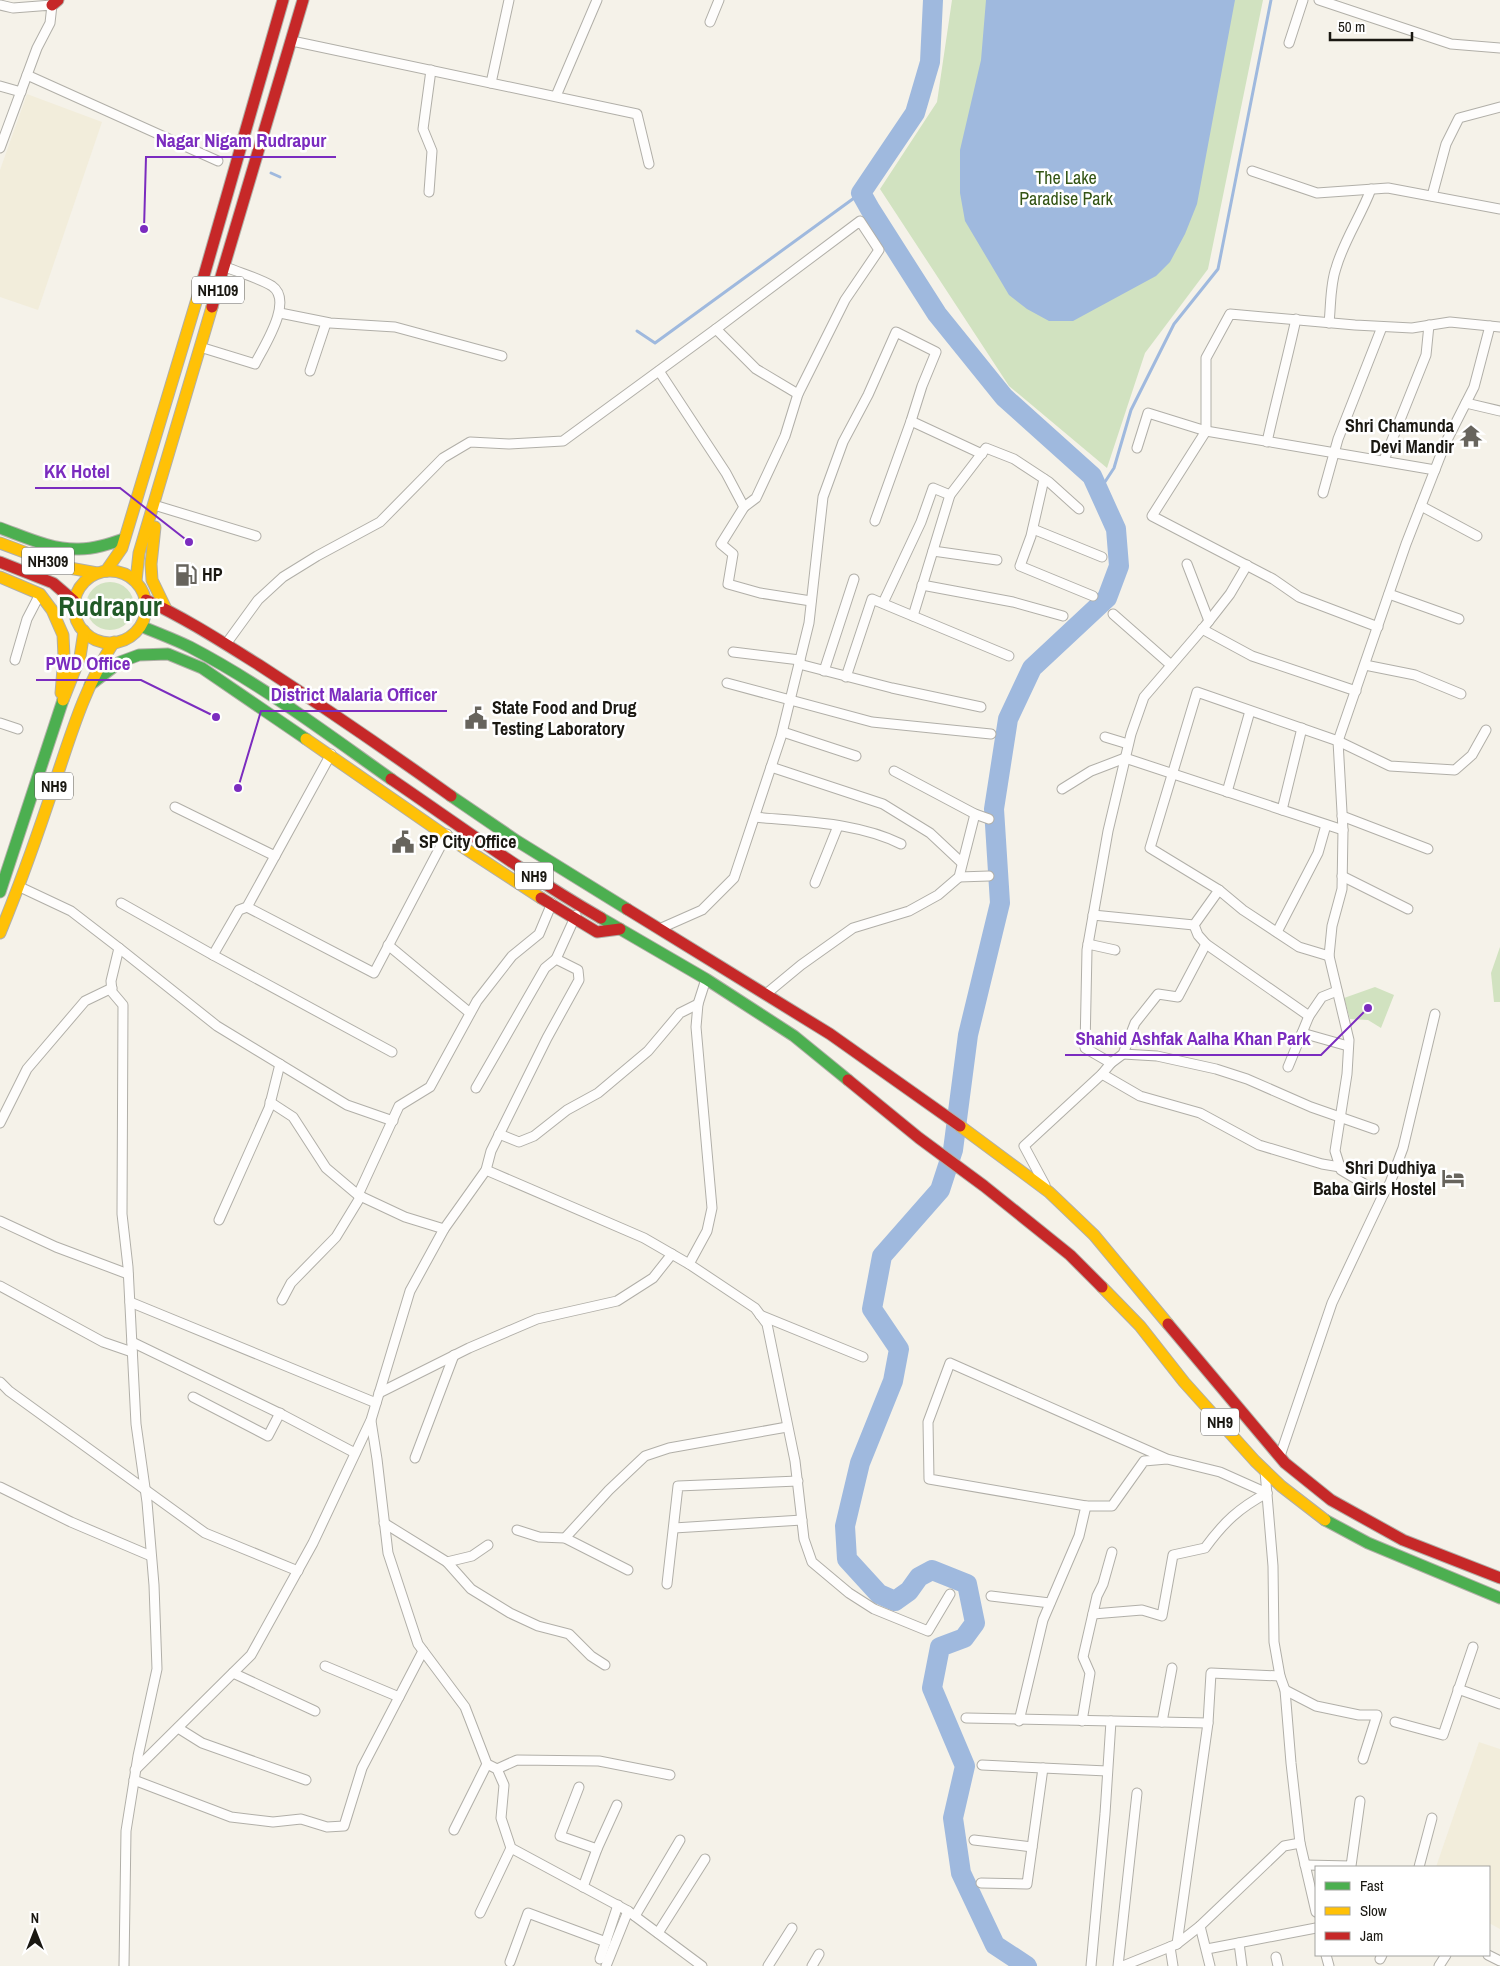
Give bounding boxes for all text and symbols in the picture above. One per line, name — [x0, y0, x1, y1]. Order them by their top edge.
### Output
scale bar — [1330, 10, 1412, 42]
text: 50 m — [1338, 16, 1365, 37]
callout: Nagar Nigam Rudrapur — [146, 123, 336, 157]
text: Nagar Nigam Rudrapur — [156, 127, 326, 153]
park label: The Lake Paradise Park — [1019, 165, 1113, 211]
road number: NH109 — [192, 276, 244, 304]
place label: Shri Chamunda Devi Mandir — [1345, 413, 1455, 459]
temple icon: Shri Chamunda Devi Mandir — [1458, 423, 1484, 449]
callout: KK Hotel — [35, 454, 120, 488]
text: KK Hotel — [44, 458, 110, 484]
road number: NH309 — [22, 548, 74, 574]
fuel station icon: HP — [173, 562, 199, 588]
place label: HP — [202, 562, 223, 587]
district label: Rudrapur — [58, 587, 162, 625]
callout: PWD Office — [36, 646, 141, 680]
text: PWD Office — [46, 650, 131, 676]
callout: District Malaria Officer — [261, 677, 447, 711]
text: District Malaria Officer — [271, 681, 437, 707]
place label: State Food and Drug Testing Laboratory — [492, 695, 636, 741]
public building icon: State Food and Drug Testing Laboratory — [463, 705, 489, 731]
road number: NH9 — [35, 772, 73, 799]
public building icon: SP City Office — [390, 829, 416, 855]
place label: SP City Office — [419, 829, 516, 854]
road number: NH9 — [515, 862, 553, 889]
callout: Shahid Ashfak Aalha Khan Park — [1065, 1021, 1321, 1055]
text: Shahid Ashfak Aalha Khan Park — [1075, 1025, 1311, 1051]
place label: Shri Dudhiya Baba Girls Hostel — [1313, 1155, 1437, 1201]
hotel icon: Shri Dudhiya Baba Girls Hostel — [1440, 1165, 1466, 1191]
road number: NH9 — [1201, 1408, 1239, 1435]
legend — [1315, 1866, 1490, 1956]
text: Fast — [1360, 1875, 1384, 1896]
text: Slow — [1360, 1900, 1387, 1921]
north arrow — [10, 1906, 60, 1956]
text: N — [31, 1909, 39, 1927]
text: Jam — [1360, 1925, 1383, 1946]

